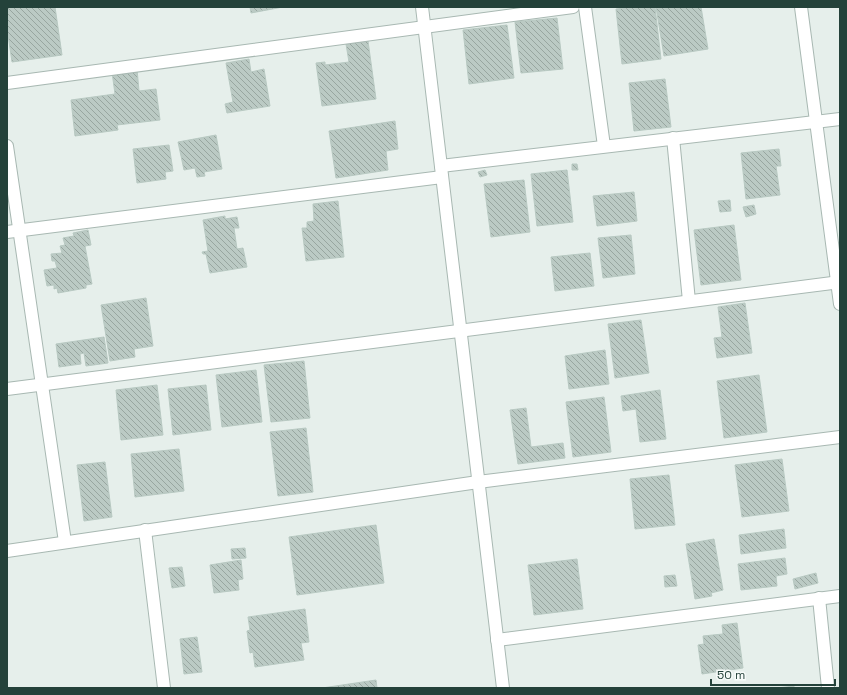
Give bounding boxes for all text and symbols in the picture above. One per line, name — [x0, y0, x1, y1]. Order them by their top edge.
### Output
scale bar — [711, 661, 835, 687]
text: 50 m — [717, 667, 745, 683]

